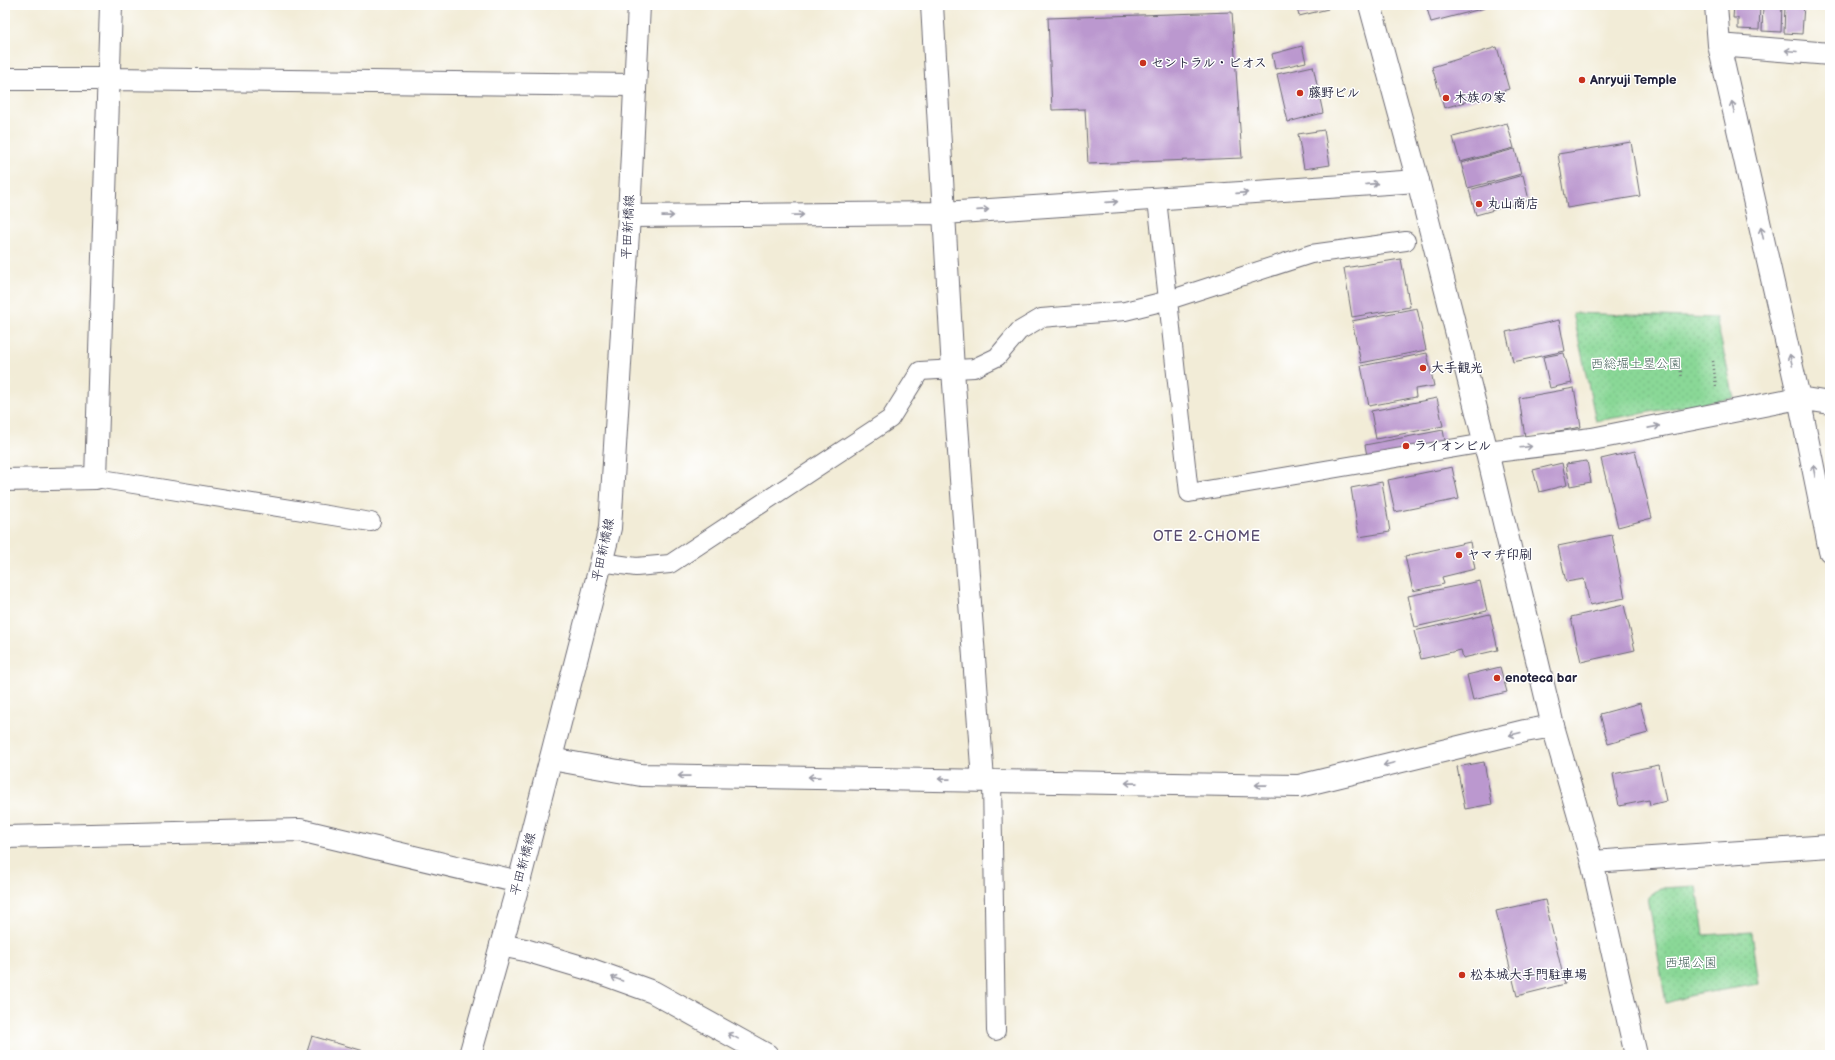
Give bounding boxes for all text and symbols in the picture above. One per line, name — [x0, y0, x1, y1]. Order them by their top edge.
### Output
one-way arrow — [1785, 47, 1798, 55]
place label: セントラル・ビオス — [1151, 55, 1267, 71]
marker: セントラル・ビオス — [1138, 58, 1148, 68]
place label: Anryuji Temple — [1589, 72, 1677, 88]
marker: Anryuji Temple — [1577, 75, 1587, 85]
place label: 藤野ビル — [1308, 85, 1360, 101]
marker: 藤野ビル — [1295, 88, 1305, 98]
place label: 木族の家 — [1454, 90, 1506, 106]
marker: 木族の家 — [1441, 93, 1451, 103]
one-way arrow — [1728, 100, 1736, 113]
one-way arrow — [1365, 181, 1378, 188]
one-way arrow — [1235, 189, 1248, 197]
street label: 平田新橋線 — [618, 193, 638, 260]
place label: 丸山商店 — [1487, 196, 1539, 212]
one-way arrow — [1105, 198, 1118, 205]
marker: 丸山商店 — [1474, 199, 1484, 209]
one-way arrow — [976, 207, 989, 214]
one-way arrow — [791, 211, 804, 219]
one-way arrow — [661, 212, 674, 220]
one-way arrow — [1757, 227, 1765, 240]
one-way arrow — [1786, 354, 1794, 367]
park label: 西総堀土塁公園 — [1590, 356, 1682, 372]
place label: 大手観光 — [1431, 360, 1483, 376]
marker: 大手観光 — [1418, 363, 1428, 373]
one-way arrow — [1647, 422, 1660, 430]
place label: ライオンビル — [1414, 438, 1491, 454]
marker: ライオンビル — [1401, 441, 1411, 451]
one-way arrow — [1519, 443, 1532, 451]
one-way arrow — [1810, 465, 1818, 478]
street label: 平田新橋線 — [588, 516, 618, 583]
district label: OTE 2-CHOME — [1153, 528, 1261, 545]
place label: ヤマヂ印刷 — [1467, 547, 1532, 563]
marker: ヤマヂ印刷 — [1454, 550, 1464, 560]
place label: enoteca bar — [1505, 670, 1578, 686]
marker: enoteca bar — [1492, 673, 1502, 683]
one-way arrow — [1509, 730, 1522, 738]
one-way arrow — [1382, 761, 1395, 769]
one-way arrow — [678, 772, 691, 780]
one-way arrow — [808, 774, 821, 781]
one-way arrow — [938, 775, 951, 783]
one-way arrow — [1125, 779, 1138, 787]
one-way arrow — [1255, 781, 1268, 789]
street label: 平田新橋線 — [507, 830, 539, 897]
park label: 西堀公園 — [1665, 955, 1717, 971]
place label: 松本城大手門駐車場 — [1470, 967, 1587, 983]
marker: 松本城大手門駐車場 — [1457, 970, 1467, 980]
one-way arrow — [611, 974, 623, 982]
one-way arrow — [727, 1031, 739, 1039]

